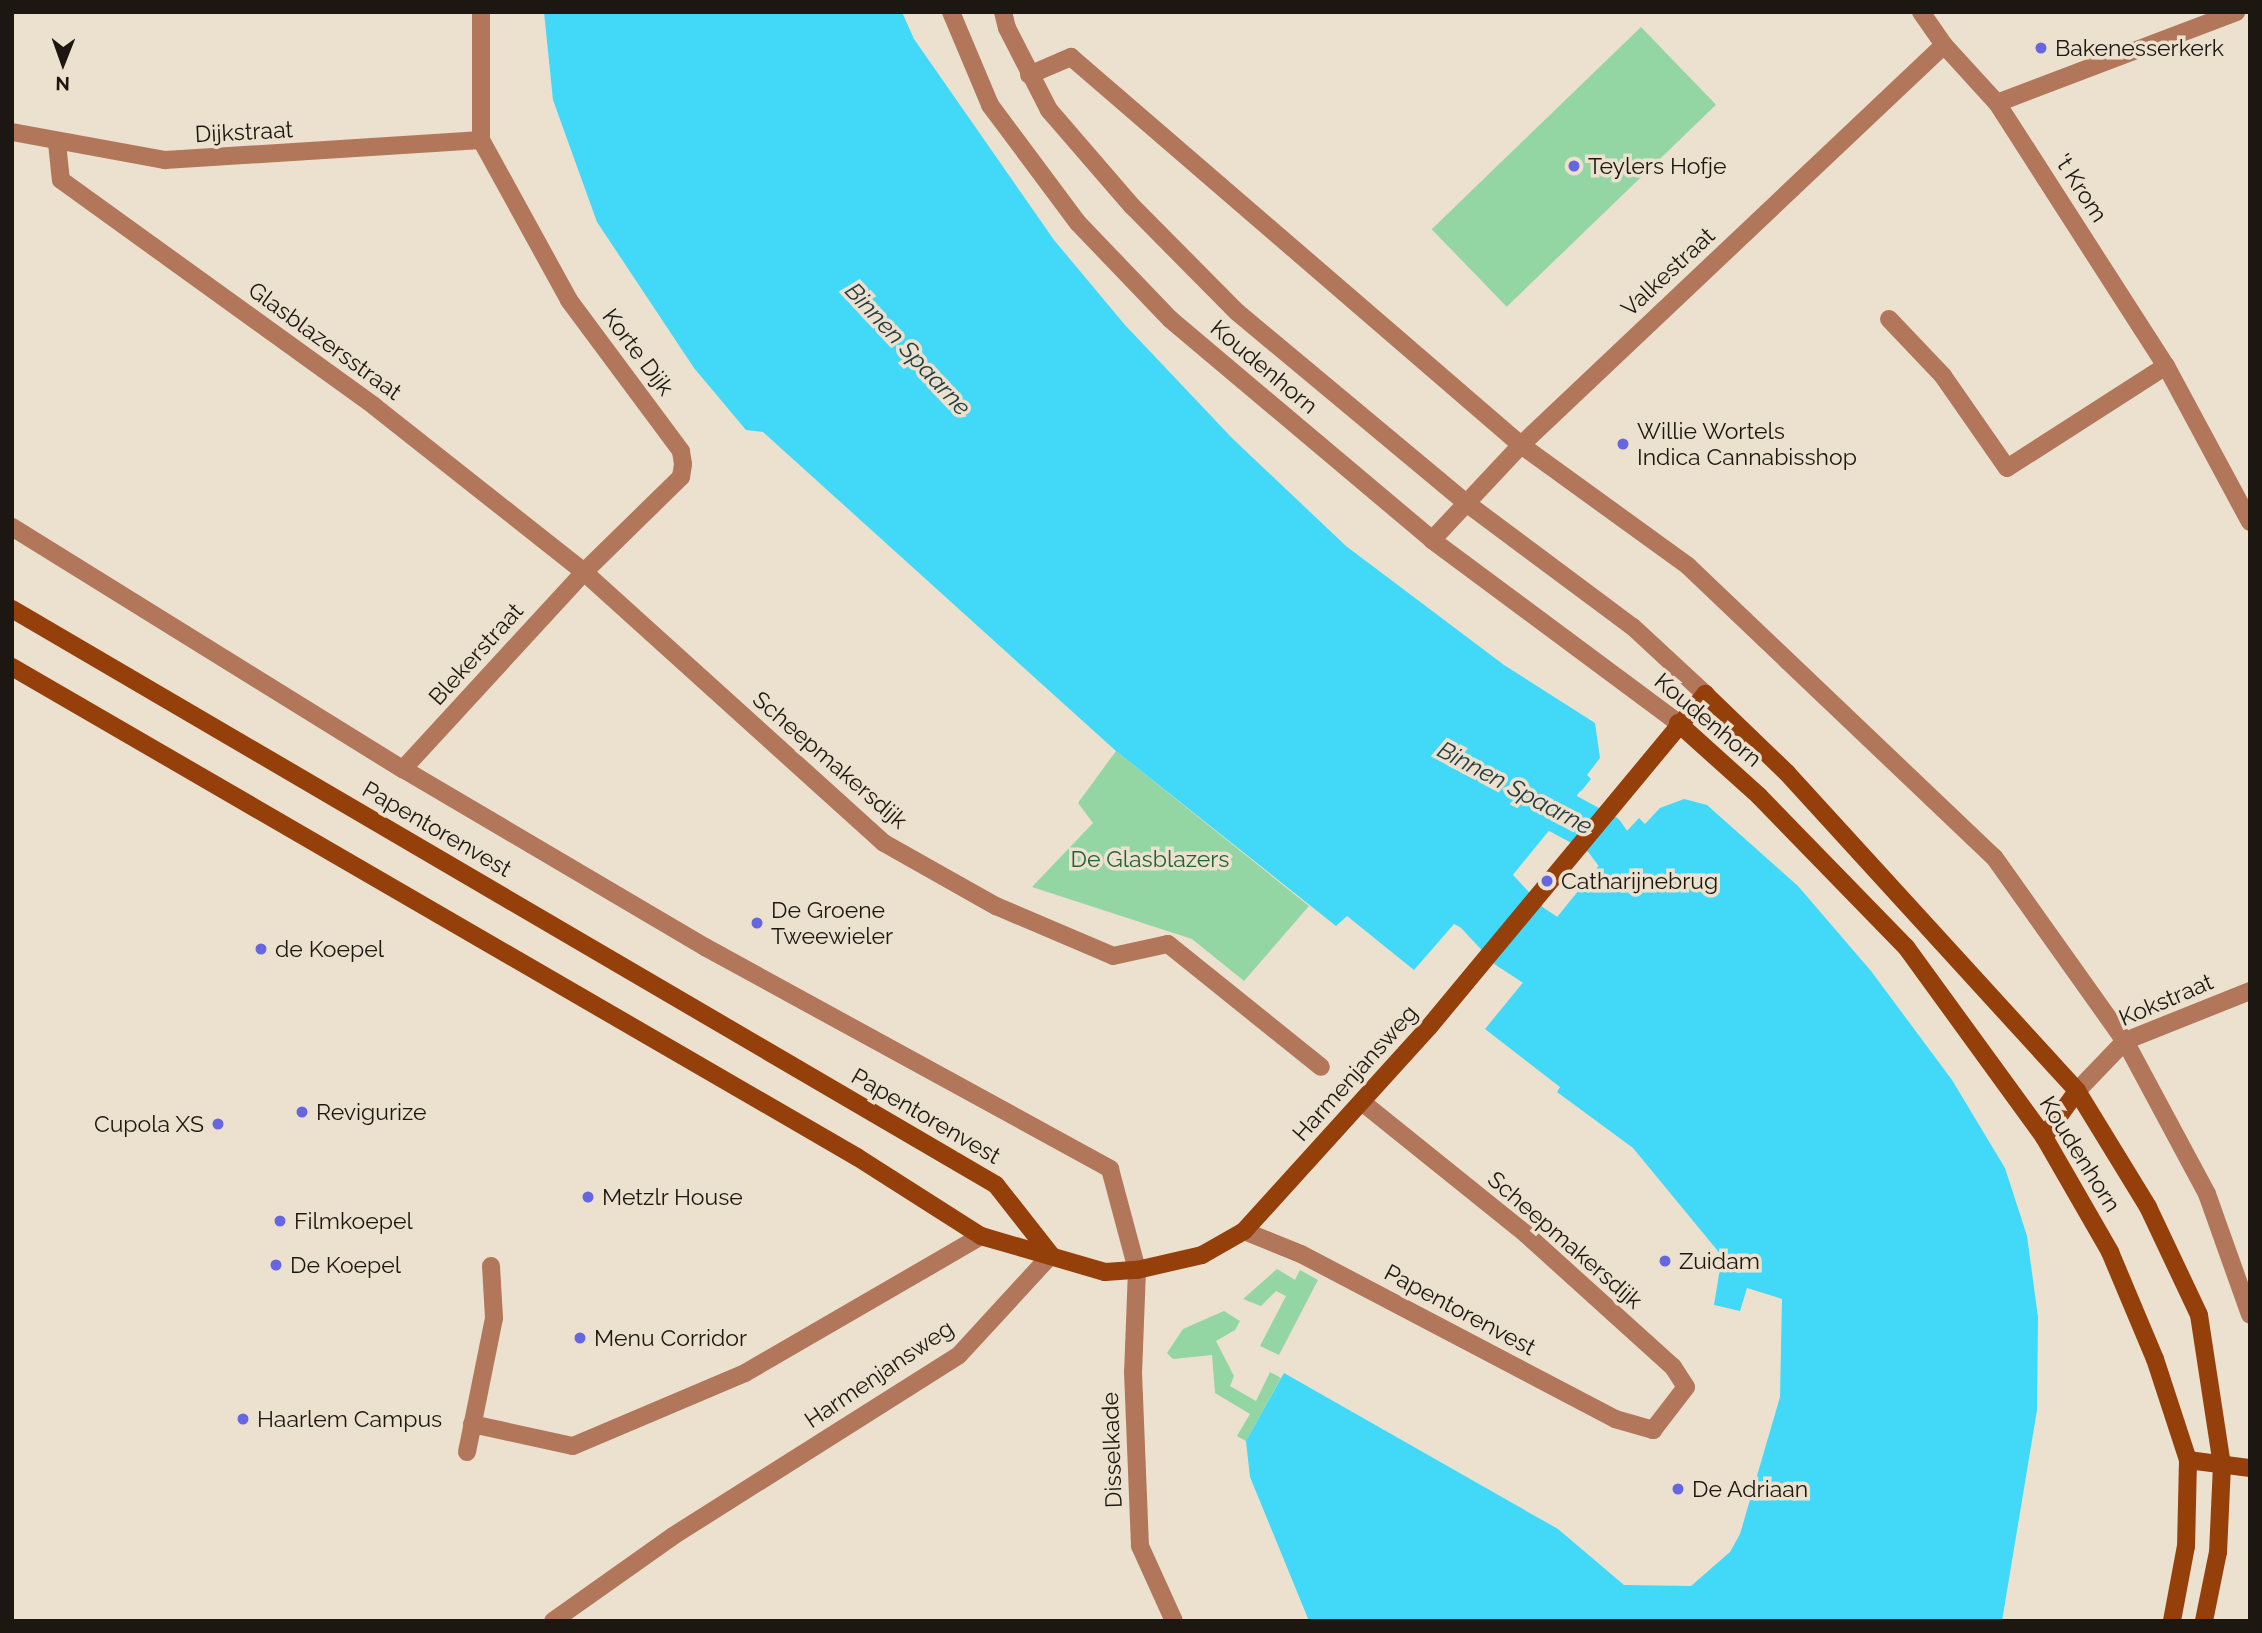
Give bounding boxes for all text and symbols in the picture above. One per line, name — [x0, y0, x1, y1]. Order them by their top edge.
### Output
north arrow — [28, 28, 98, 98]
place label: Bakenesserkerk — [2055, 34, 2224, 62]
marker: Bakenesserkerk — [2033, 40, 2049, 56]
text: N — [55, 73, 70, 95]
street label: Dijkstraat — [194, 116, 294, 148]
street label: 't Krom — [2049, 149, 2113, 227]
place label: Teylers Hofje — [1588, 152, 1726, 180]
marker: Teylers Hofje — [1566, 158, 1582, 174]
street label: Valkestraat — [1616, 222, 1720, 322]
street label: Glasblazersstraat — [243, 276, 407, 406]
water label: Binnen Spaarne — [839, 277, 977, 421]
street label: Korte Dijk — [596, 303, 680, 401]
street label: Koudenhorn — [1205, 314, 1323, 420]
place label: Willie Wortels Indica Cannabisshop — [1637, 417, 1857, 471]
marker: Willie Wortels Indica Cannabisshop — [1615, 436, 1631, 452]
street label: Blekerstraat — [423, 597, 529, 711]
street label: Koudenhorn — [1649, 667, 1767, 773]
street label: Scheepmakersdijk — [747, 685, 913, 835]
water label: Binnen Spaarne — [1433, 735, 1597, 841]
street label: Papentorenvest — [358, 775, 516, 883]
park label: De Glasblazers — [1071, 845, 1229, 873]
place label: Catharijnebrug — [1561, 867, 1718, 895]
marker: Catharijnebrug — [1539, 873, 1555, 889]
place label: De Groene Tweewieler — [771, 896, 893, 950]
marker: De Groene Tweewieler — [749, 915, 765, 931]
place label: de Koepel — [275, 935, 384, 963]
marker: de Koepel — [253, 941, 269, 957]
street label: Kokstraat — [2115, 968, 2217, 1032]
street label: Harmenjansweg — [1287, 999, 1423, 1147]
street label: Papentorenvest — [847, 1062, 1005, 1170]
street label: Koudenhorn — [2034, 1091, 2126, 1217]
place label: Revigurize — [316, 1098, 427, 1126]
marker: Revigurize — [294, 1104, 310, 1120]
place label: Cupola XS — [94, 1110, 204, 1138]
marker: Cupola XS — [210, 1116, 226, 1132]
street label: Scheepmakersdijk — [1482, 1165, 1648, 1315]
place label: Metzlr House — [602, 1183, 743, 1211]
marker: Metzlr House — [580, 1189, 596, 1205]
place label: Filmkoepel — [294, 1207, 413, 1235]
marker: Filmkoepel — [272, 1213, 288, 1229]
place label: Zuidam — [1679, 1247, 1760, 1275]
place label: De Koepel — [290, 1251, 401, 1279]
marker: Zuidam — [1657, 1253, 1673, 1269]
marker: De Koepel — [268, 1257, 284, 1273]
street label: Papentorenvest — [1380, 1259, 1540, 1361]
street label: Harmenjansweg — [799, 1314, 959, 1434]
place label: Menu Corridor — [594, 1324, 747, 1352]
marker: Menu Corridor — [572, 1330, 588, 1346]
street label: Disselkade — [1096, 1392, 1128, 1508]
place label: Haarlem Campus — [257, 1405, 442, 1433]
marker: Haarlem Campus — [235, 1411, 251, 1427]
place label: De Adriaan — [1692, 1475, 1809, 1503]
marker: De Adriaan — [1670, 1481, 1686, 1497]

